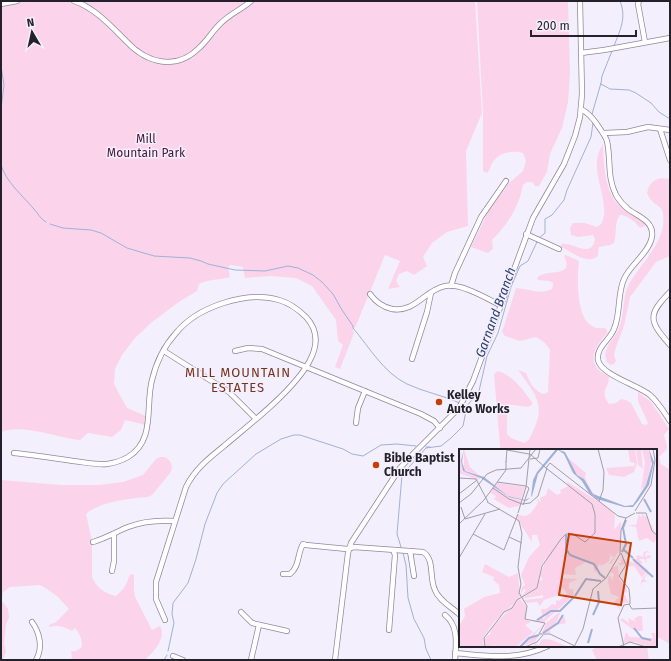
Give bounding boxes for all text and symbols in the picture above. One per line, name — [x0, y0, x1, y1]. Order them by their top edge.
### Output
north arrow — [12, 12, 52, 52]
scale bar — [531, 12, 636, 38]
text: N — [26, 16, 35, 30]
text: 200 m — [537, 19, 570, 33]
park label: Mill Mountain Park — [107, 132, 186, 160]
water label: Garnand Branch — [472, 265, 519, 359]
district label: MILL MOUNTAIN ESTATES — [185, 365, 291, 395]
place label: Kelley Auto Works — [446, 388, 510, 416]
marker: Kelley Auto Works — [434, 397, 444, 407]
inset map — [459, 449, 657, 647]
place label: Bible Baptist Church — [384, 451, 455, 479]
marker: Bible Baptist Church — [371, 460, 381, 470]

